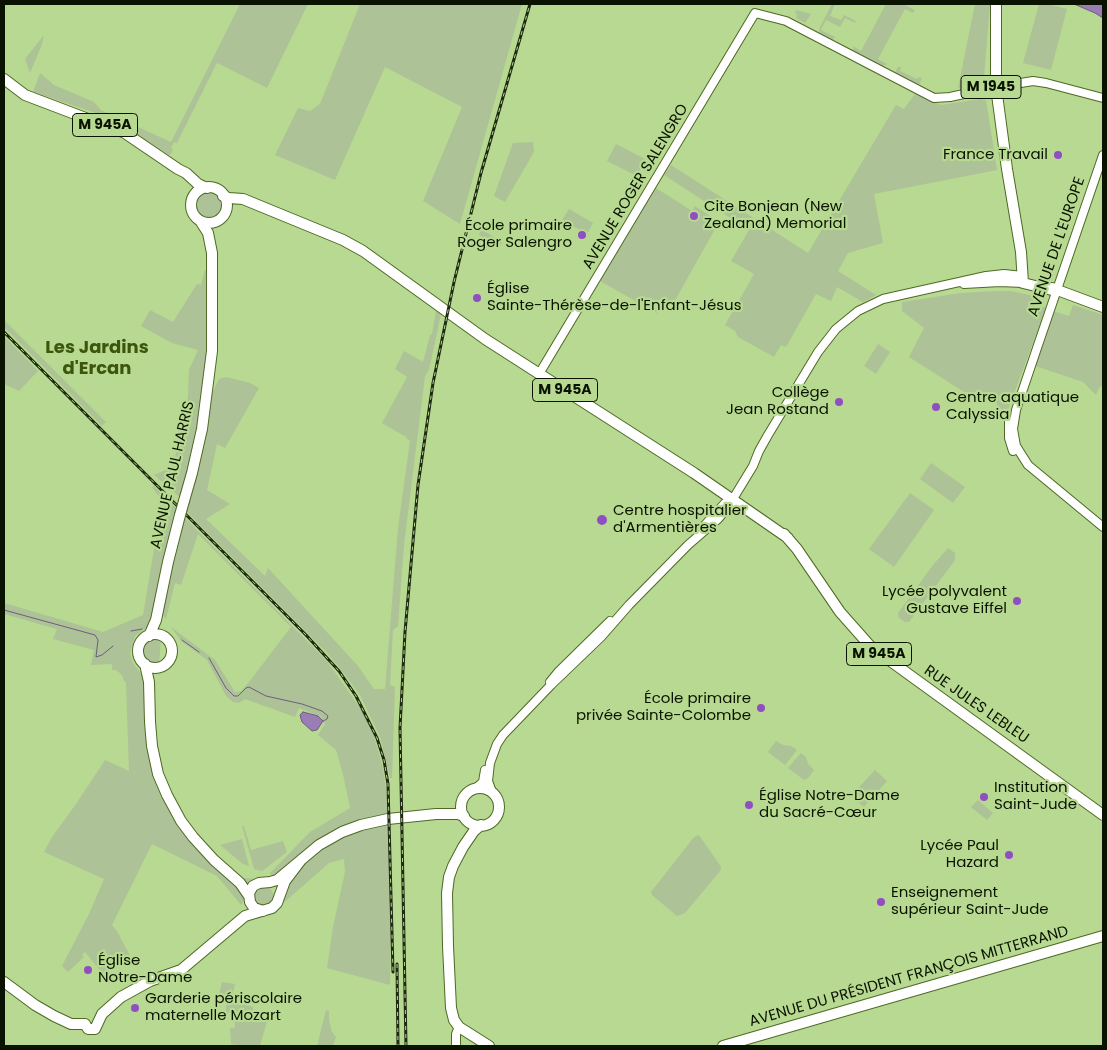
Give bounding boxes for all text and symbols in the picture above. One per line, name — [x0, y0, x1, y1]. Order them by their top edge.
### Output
road number: M 1945 — [961, 75, 1021, 98]
street label: AVENUE ROGER SALENGRO — [579, 101, 693, 273]
road number: M 945A — [72, 114, 138, 136]
place label: France Travail — [943, 146, 1048, 164]
marker: France Travail — [1052, 149, 1064, 161]
street label: AVENUE DE L'EUROPE — [1025, 175, 1089, 319]
place label: Cite Bonjean (New Zealand) Memorial — [704, 198, 846, 233]
marker: Cite Bonjean (New Zealand) Memorial — [688, 210, 700, 222]
place label: École primaire Roger Salengro — [457, 217, 572, 252]
marker: École primaire Roger Salengro — [576, 229, 588, 241]
place label: Église Sainte-Thérèse-de-l'Enfant-Jésus — [487, 280, 742, 315]
marker: Église Sainte-Thérèse-de-l'Enfant-Jésus — [471, 292, 483, 304]
district label: Les Jardins d'Ercan — [45, 337, 149, 379]
road number: M 945A — [532, 378, 598, 402]
place label: Collège Jean Rostand — [726, 384, 829, 419]
place label: Centre aquatique Calyssia — [946, 389, 1079, 424]
marker: Collège Jean Rostand — [833, 396, 845, 408]
street label: AVENUE PAUL HARRIS — [147, 399, 199, 551]
marker: Centre aquatique Calyssia — [930, 401, 942, 413]
place label: Centre hospitalier d'Armentières — [613, 502, 747, 537]
marker: Centre hospitalier d'Armentières — [595, 513, 609, 527]
place label: Lycée polyvalent Gustave Eiffel — [882, 583, 1007, 618]
marker: Lycée polyvalent Gustave Eiffel — [1011, 595, 1023, 607]
road number: M 945A — [846, 642, 912, 666]
street label: RUE JULES LEBLEU — [920, 662, 1032, 748]
place label: École primaire privée Sainte-Colombe — [576, 690, 751, 725]
marker: École primaire privée Sainte-Colombe — [755, 702, 767, 714]
place label: Institution Saint-Jude — [994, 779, 1077, 814]
place label: Église Notre-Dame du Sacré-Cœur — [759, 787, 900, 822]
marker: Institution Saint-Jude — [978, 791, 990, 803]
marker: Église Notre-Dame du Sacré-Cœur — [743, 799, 755, 811]
place label: Lycée Paul Hazard — [920, 837, 999, 872]
marker: Lycée Paul Hazard — [1003, 849, 1015, 861]
place label: Enseignement supérieur Saint-Jude — [891, 884, 1049, 919]
marker: Enseignement supérieur Saint-Jude — [875, 896, 887, 908]
street label: AVENUE DU PRÉSIDENT FRANÇOIS MITTERRAND — [747, 923, 1071, 1031]
place label: Église Notre-Dame — [98, 952, 192, 987]
marker: Église Notre-Dame — [82, 964, 94, 976]
place label: Garderie périscolaire maternelle Mozart — [145, 990, 302, 1025]
marker: Garderie périscolaire maternelle Mozart — [129, 1002, 141, 1014]

